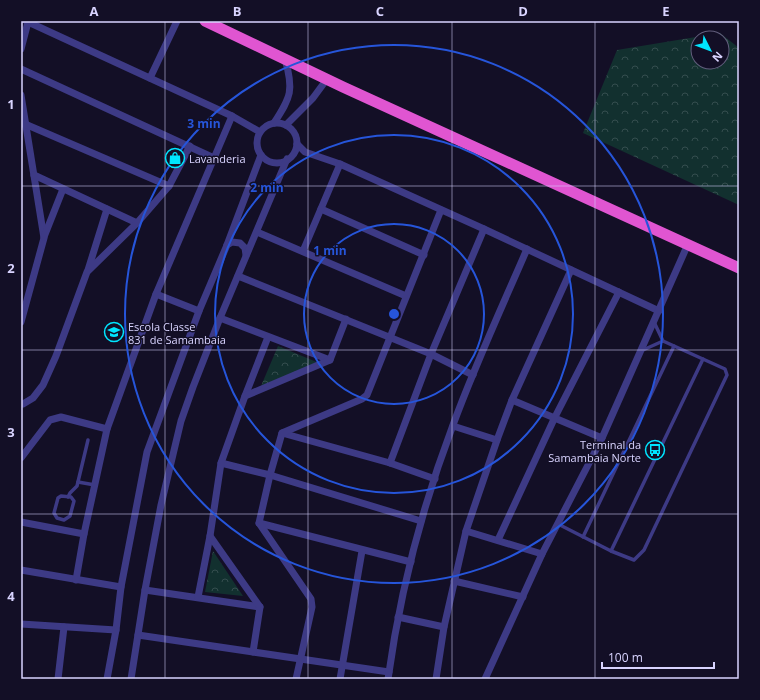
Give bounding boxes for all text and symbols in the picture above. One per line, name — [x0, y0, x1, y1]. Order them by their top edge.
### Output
text: A — [90, 2, 99, 20]
text: B — [233, 2, 242, 20]
text: C — [376, 2, 384, 20]
text: D — [518, 2, 528, 20]
text: E — [662, 2, 670, 20]
north arrow — [690, 30, 730, 70]
text: N — [709, 49, 726, 65]
text: 1 — [7, 95, 15, 113]
text: 3 min — [187, 115, 221, 132]
shop icon: Lavanderia — [164, 147, 186, 169]
place label: Lavanderia — [189, 151, 246, 166]
text: 2 min — [250, 179, 284, 196]
text: 1 min — [313, 242, 347, 259]
text: 2 — [7, 259, 15, 277]
centre of rings — [387, 307, 401, 321]
place label: Escola Classe 831 de Samambaia — [128, 319, 226, 347]
school or university icon: Escola Classe 831 de Samambaia — [103, 321, 125, 343]
text: 3 — [7, 423, 15, 441]
place label: Terminal da Samambaia Norte — [548, 437, 641, 465]
bus stop icon: Terminal da Samambaia Norte — [644, 439, 666, 461]
text: 4 — [7, 587, 15, 605]
scale bar — [602, 644, 714, 670]
text: 100 m — [608, 649, 643, 666]

